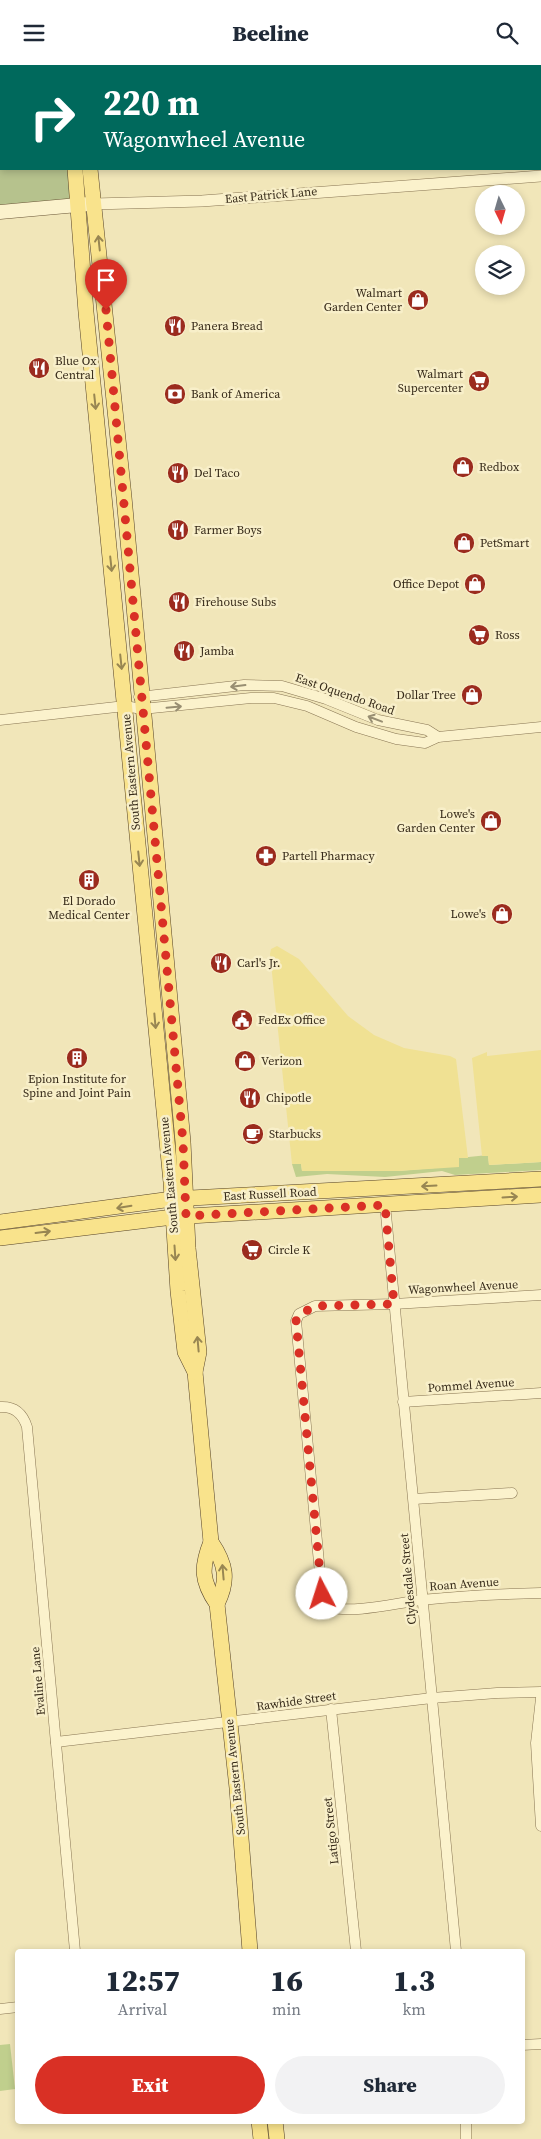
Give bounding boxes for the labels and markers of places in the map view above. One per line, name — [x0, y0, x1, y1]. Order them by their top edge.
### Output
pin — [85, 259, 127, 310]
place label: Walmart Garden Center — [324, 285, 402, 315]
shop icon: Walmart Garden Center — [406, 288, 430, 312]
restaurant icon: Panera Bread — [163, 314, 187, 338]
place label: Panera Bread — [191, 318, 263, 334]
place label: Blue Ox Central — [55, 353, 97, 383]
restaurant icon: Blue Ox Central — [27, 356, 51, 380]
place label: Walmart Supercenter — [398, 366, 463, 396]
supermarket icon: Walmart Supercenter — [467, 369, 491, 393]
bank icon: Bank of America — [163, 382, 187, 406]
place label: Bank of America — [191, 386, 281, 402]
shop icon: Redbox — [451, 455, 475, 479]
place label: Redbox — [479, 459, 520, 475]
restaurant icon: Del Taco — [166, 461, 190, 485]
place label: Del Taco — [194, 465, 240, 481]
restaurant icon: Farmer Boys — [166, 518, 190, 542]
place label: Farmer Boys — [194, 522, 262, 538]
shop icon: PetSmart — [452, 531, 476, 555]
place label: PetSmart — [480, 535, 529, 551]
shop icon: Office Depot — [463, 572, 487, 596]
place label: Office Depot — [393, 576, 459, 592]
restaurant icon: Firehouse Subs — [167, 590, 191, 614]
place label: Firehouse Subs — [195, 594, 276, 610]
supermarket icon: Ross — [467, 623, 491, 647]
place label: Ross — [495, 627, 520, 643]
restaurant icon: Jamba — [172, 639, 196, 663]
place label: Jamba — [199, 643, 235, 659]
shop icon: Dollar Tree — [460, 683, 484, 707]
place label: Dollar Tree — [396, 687, 456, 703]
place label: Lowe's Garden Center — [397, 806, 475, 836]
shop icon: Lowe's Garden Center — [479, 809, 503, 833]
pharmacy icon: Partell Pharmacy — [254, 844, 278, 868]
place label: Partell Pharmacy — [282, 848, 375, 864]
building icon: El Dorado Medical Center — [77, 868, 101, 892]
place label: El Dorado Medical Center — [48, 893, 130, 923]
shop icon: Lowe's — [490, 902, 514, 926]
place label: Lowe's — [450, 906, 486, 922]
restaurant icon: Carl's Jr. — [209, 951, 233, 975]
place label: Carl's Jr. — [237, 955, 280, 971]
public building icon: FedEx Office — [230, 1008, 254, 1032]
place label: FedEx Office — [258, 1012, 325, 1028]
building icon: Epion Institute for Spine and Joint Pain — [65, 1046, 89, 1070]
shop icon: Verizon — [233, 1049, 257, 1073]
place label: Verizon — [261, 1053, 302, 1069]
place label: Epion Institute for Spine and Joint Pain — [23, 1071, 131, 1101]
restaurant icon: Chipotle — [238, 1086, 262, 1110]
place label: Chipotle — [266, 1090, 311, 1106]
cafe icon: Starbucks — [241, 1122, 265, 1146]
place label: Starbucks — [269, 1126, 321, 1142]
supermarket icon: Circle K — [240, 1238, 264, 1262]
place label: Circle K — [268, 1242, 310, 1258]

